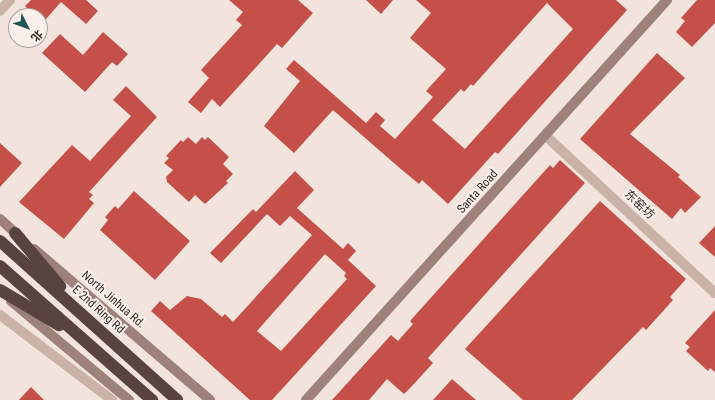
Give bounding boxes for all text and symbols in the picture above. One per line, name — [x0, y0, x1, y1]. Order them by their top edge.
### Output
north arrow — [8, 8, 48, 48]
text: 北 — [28, 27, 45, 44]
street label: Santa Road — [455, 167, 501, 217]
street label: 东窑坊 — [621, 187, 657, 223]
street label: North Jinhua Rd. — [78, 269, 148, 331]
street label: E 2nd Ring Rd — [69, 283, 127, 337]

